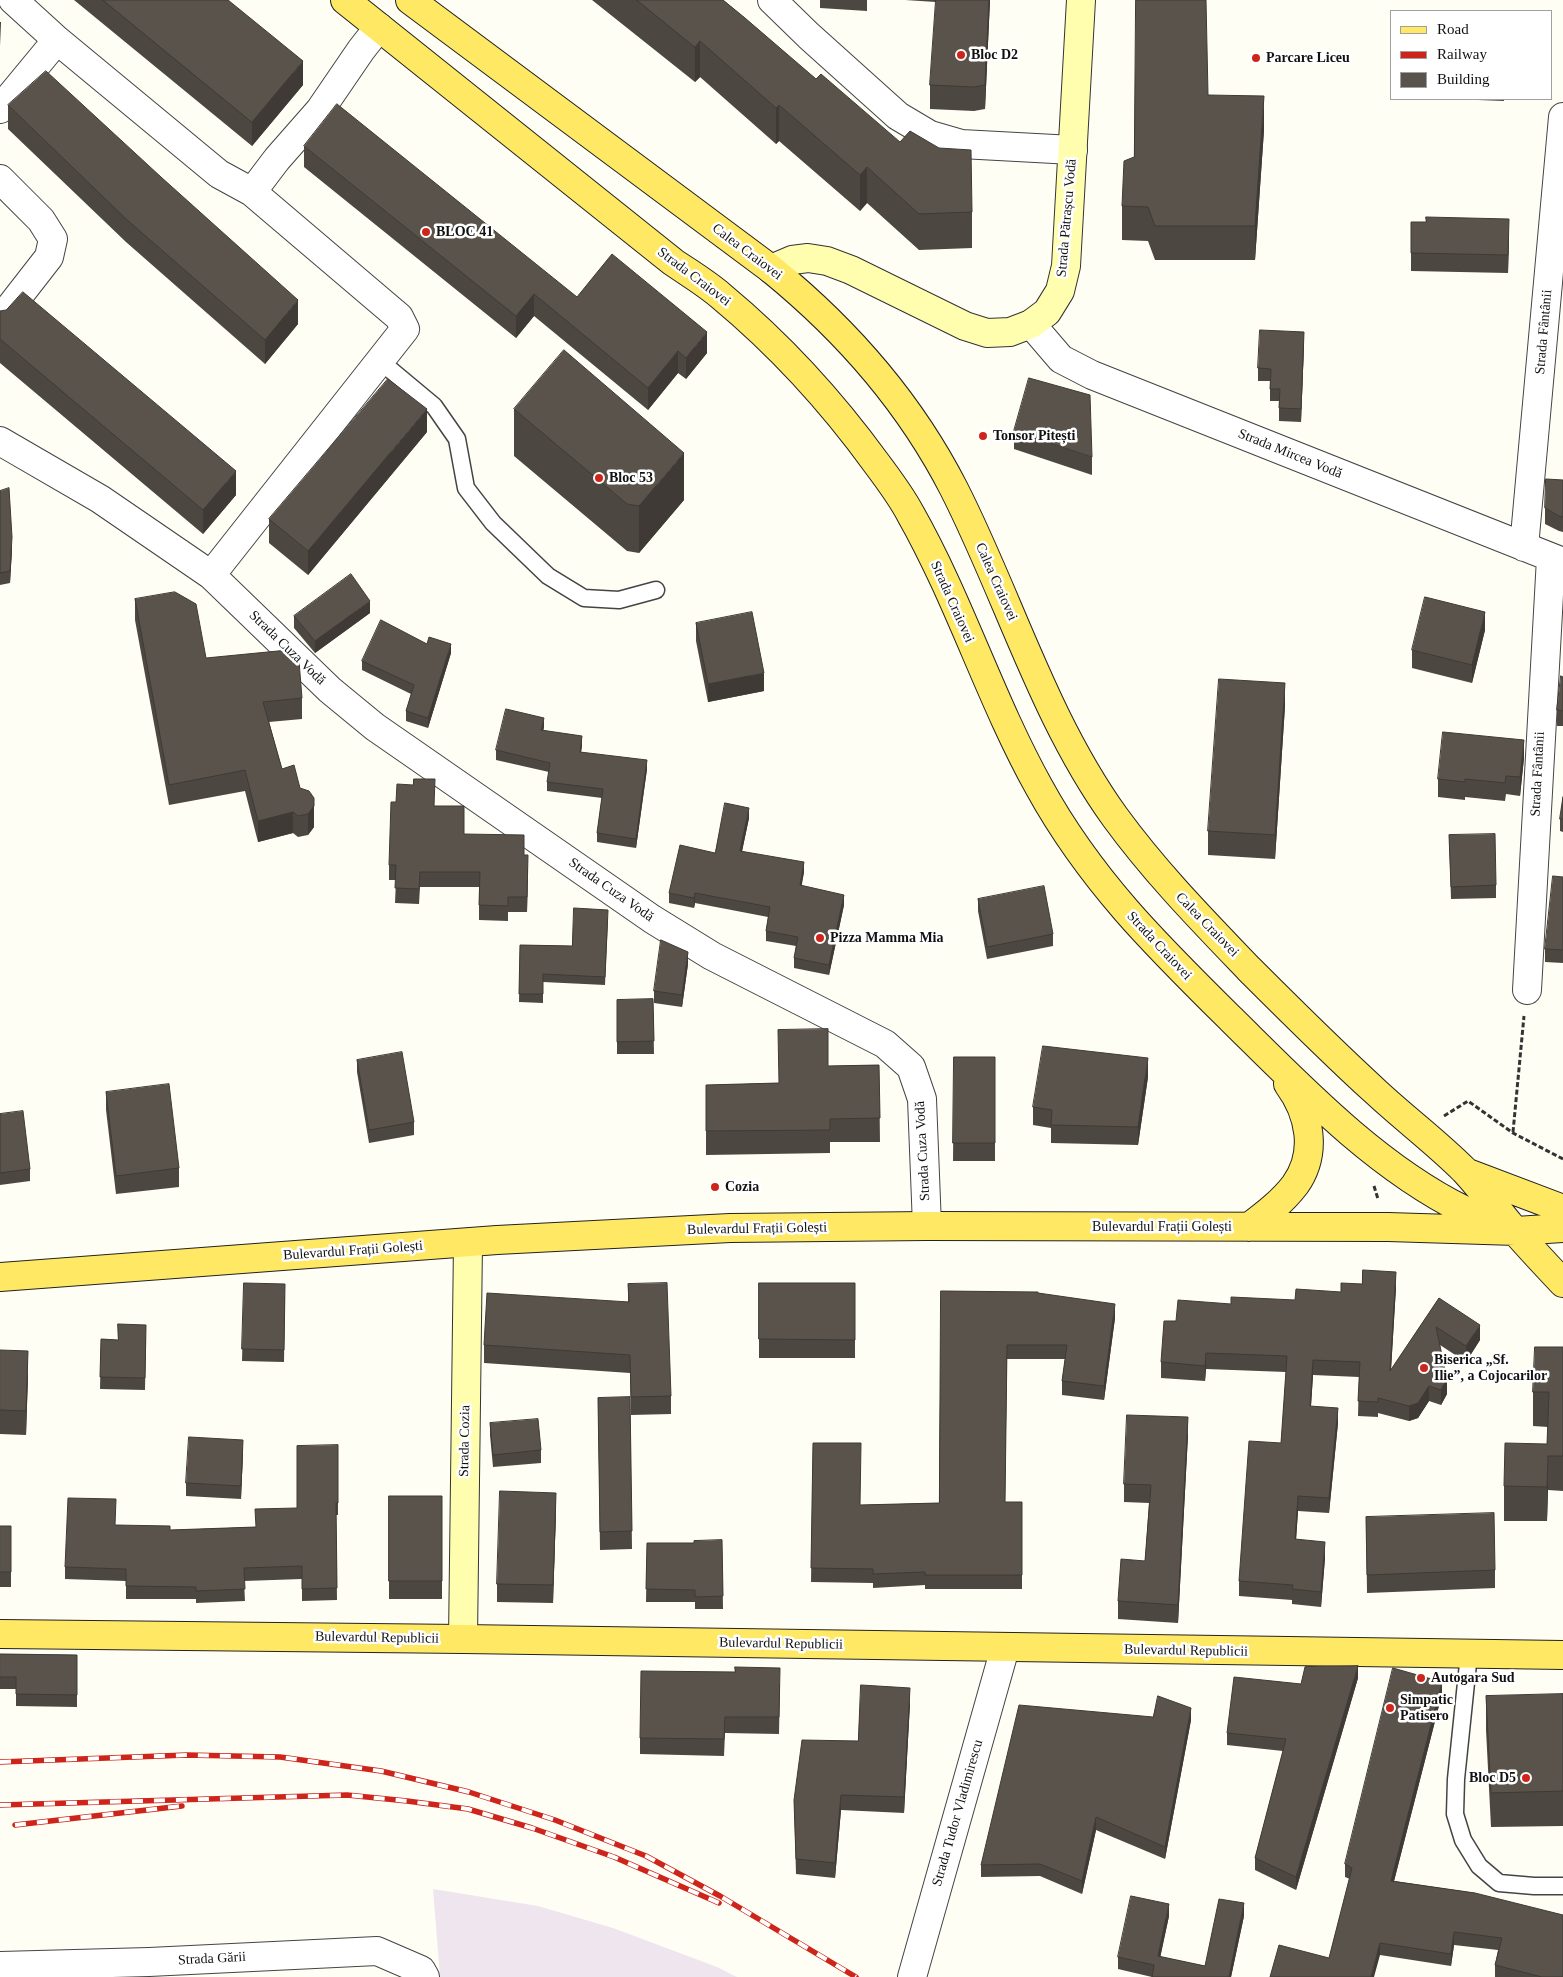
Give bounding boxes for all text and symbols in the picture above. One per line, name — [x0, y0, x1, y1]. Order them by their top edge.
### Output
legend — [1390, 10, 1553, 100]
text: Road — [1437, 21, 1469, 37]
text: Railway — [1437, 46, 1487, 62]
place label: Bloc D2 — [971, 47, 1018, 63]
marker: Bloc D2 — [955, 49, 967, 61]
place label: Parcare Liceu — [1266, 50, 1350, 66]
marker: Parcare Liceu — [1250, 52, 1262, 64]
text: Building — [1437, 71, 1490, 87]
street label: Strada Pătrașcu Vodă — [1053, 158, 1081, 278]
street label: Calea Craiovei — [709, 220, 785, 284]
place label: BLOC 41 — [436, 224, 493, 240]
marker: BLOC 41 — [420, 226, 432, 238]
street label: Strada Craiovei — [654, 244, 734, 310]
street label: Strada Fântânii — [1532, 289, 1556, 375]
street label: Strada Mircea Vodă — [1235, 425, 1345, 483]
place label: Tonsor Pitești — [993, 428, 1075, 444]
marker: Tonsor Pitești — [977, 430, 989, 442]
place label: Bloc 53 — [609, 470, 653, 486]
marker: Bloc 53 — [593, 472, 605, 484]
street label: Calea Craiovei — [971, 540, 1021, 624]
street label: Strada Craiovei — [927, 559, 977, 645]
street label: Strada Cuza Vodă — [245, 607, 329, 689]
street label: Strada Fântânii — [1527, 731, 1549, 817]
street label: Strada Cuza Vodă — [565, 854, 657, 926]
street label: Calea Craiovei — [1172, 889, 1242, 961]
street label: Strada Craiovei — [1123, 908, 1195, 984]
place label: Pizza Mamma Mia — [830, 930, 944, 946]
marker: Pizza Mamma Mia — [814, 932, 826, 944]
street label: Strada Cuza Vodă — [912, 1101, 934, 1201]
place label: Cozia — [725, 1179, 759, 1195]
marker: Cozia — [709, 1181, 721, 1193]
street label: Bulevardul Frații Golești — [687, 1219, 827, 1239]
street label: Bulevardul Frații Golești — [1092, 1219, 1232, 1235]
street label: Bulevardul Frații Golești — [283, 1238, 423, 1264]
place label: Biserica „Sf. Ilie”, a Cojocarilor — [1434, 1352, 1547, 1384]
marker: Biserica „Sf. Ilie”, a Cojocarilor — [1418, 1362, 1430, 1374]
street label: Strada Cozia — [456, 1405, 474, 1477]
street label: Bulevardul Republicii — [315, 1629, 439, 1647]
street label: Bulevardul Republicii — [719, 1635, 843, 1653]
street label: Bulevardul Republicii — [1124, 1642, 1248, 1660]
place label: Autogara Sud — [1431, 1670, 1515, 1686]
marker: Autogara Sud — [1415, 1672, 1427, 1684]
place label: Simpatic Patisero — [1400, 1692, 1453, 1724]
marker: Simpatic Patisero — [1384, 1702, 1396, 1714]
street label: Strada Tudor Vladimirescu — [929, 1738, 987, 1888]
place label: Bloc D5 — [1469, 1770, 1516, 1786]
marker: Bloc D5 — [1520, 1772, 1532, 1784]
street label: Strada Gării — [178, 1949, 246, 1969]

